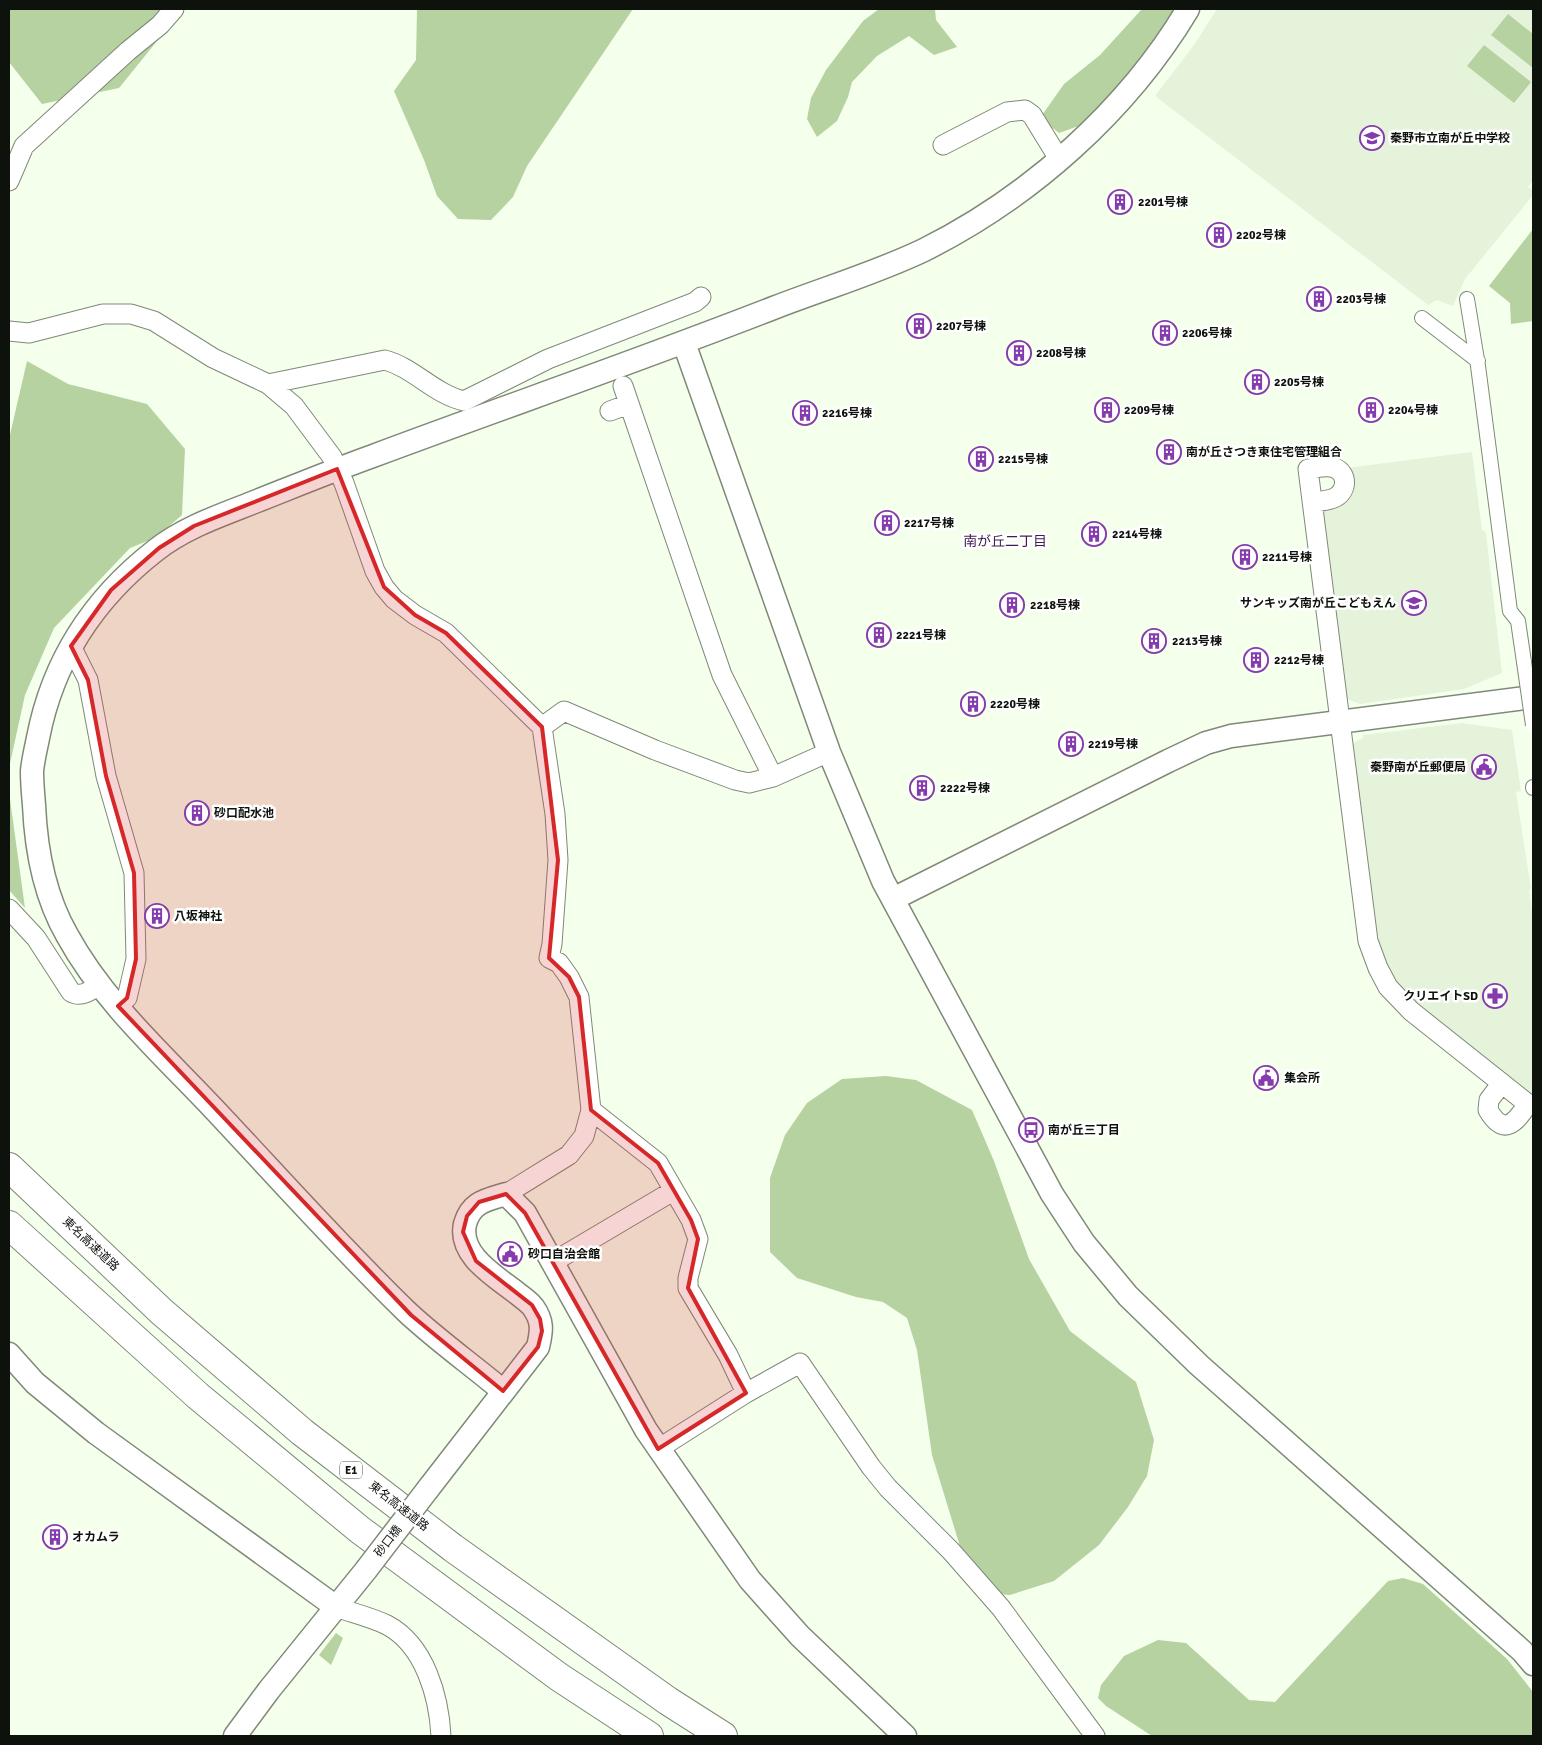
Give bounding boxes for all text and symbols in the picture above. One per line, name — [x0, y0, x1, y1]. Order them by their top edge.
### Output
school or university icon: 秦野市立南が丘中学校 — [1359, 125, 1385, 151]
place label: 秦野市立南が丘中学校 — [1390, 131, 1510, 146]
building icon: 2201号棟 — [1107, 189, 1133, 215]
place label: 2201号棟 — [1138, 195, 1188, 210]
building icon: 2202号棟 — [1206, 222, 1232, 248]
place label: 2202号棟 — [1236, 228, 1286, 243]
building icon: 2203号棟 — [1306, 286, 1332, 312]
place label: 2203号棟 — [1336, 292, 1386, 307]
building icon: 2207号棟 — [906, 313, 932, 339]
place label: 2207号棟 — [936, 319, 986, 334]
building icon: 2206号棟 — [1152, 320, 1178, 346]
place label: 2206号棟 — [1182, 326, 1232, 341]
building icon: 2208号棟 — [1006, 340, 1032, 366]
place label: 2208号棟 — [1036, 346, 1086, 361]
building icon: 2205号棟 — [1244, 369, 1270, 395]
place label: 2205号棟 — [1274, 375, 1324, 390]
building icon: 2209号棟 — [1094, 397, 1120, 423]
building icon: 2204号棟 — [1358, 397, 1384, 423]
building icon: 2216号棟 — [792, 400, 818, 426]
place label: 2209号棟 — [1124, 403, 1174, 418]
place label: 2204号棟 — [1388, 403, 1438, 418]
place label: 2216号棟 — [822, 406, 872, 421]
building icon: 南が丘さつき東住宅管理組合 — [1156, 439, 1182, 465]
place label: 南が丘さつき東住宅管理組合 — [1186, 445, 1342, 460]
building icon: 2215号棟 — [968, 446, 994, 472]
place label: 2215号棟 — [998, 452, 1048, 467]
building icon: 2217号棟 — [874, 510, 900, 536]
place label: 2217号棟 — [904, 516, 954, 531]
building icon: 2214号棟 — [1081, 521, 1107, 547]
place label: 2214号棟 — [1112, 527, 1162, 542]
district label: 南が丘二丁目 — [963, 533, 1047, 550]
building icon: 2211号棟 — [1232, 544, 1258, 570]
place label: 2211号棟 — [1262, 550, 1312, 565]
school or university icon: サンキッズ南が丘こどもえん — [1401, 590, 1427, 616]
building icon: 2218号棟 — [999, 592, 1025, 618]
place label: サンキッズ南が丘こどもえん — [1240, 596, 1396, 611]
place label: 2218号棟 — [1030, 598, 1080, 613]
building icon: 2221号棟 — [866, 622, 892, 648]
place label: 2221号棟 — [896, 628, 946, 643]
building icon: 2213号棟 — [1141, 628, 1167, 654]
place label: 2213号棟 — [1172, 634, 1222, 649]
building icon: 2212号棟 — [1243, 647, 1269, 673]
place label: 2212号棟 — [1274, 653, 1324, 668]
building icon: 2220号棟 — [960, 691, 986, 717]
place label: 2220号棟 — [990, 697, 1040, 712]
building icon: 2219号棟 — [1058, 731, 1084, 757]
place label: 2219号棟 — [1088, 737, 1138, 752]
public building icon: 秦野南が丘郵便局 — [1471, 754, 1497, 780]
place label: 秦野南が丘郵便局 — [1370, 760, 1466, 775]
building icon: 2222号棟 — [909, 775, 935, 801]
place label: 2222号棟 — [940, 781, 990, 796]
building icon: 砂口配水池 — [184, 800, 210, 826]
place label: 砂口配水池 — [213, 806, 274, 821]
building icon: 八坂神社 — [144, 903, 170, 929]
place label: 八坂神社 — [174, 909, 222, 924]
pharmacy icon: クリエイトSD — [1482, 983, 1508, 1009]
place label: クリエイトSD — [1403, 989, 1478, 1004]
public building icon: 集会所 — [1253, 1065, 1279, 1091]
place label: 集会所 — [1284, 1071, 1320, 1086]
bus stop icon: 南が丘三丁目 — [1018, 1117, 1044, 1143]
place label: 南が丘三丁目 — [1048, 1123, 1120, 1138]
street label: 東名高速道路 — [59, 1214, 122, 1274]
public building icon: 砂口自治会館 — [497, 1241, 523, 1267]
place label: 砂口自治会館 — [527, 1247, 600, 1262]
road number: E1 — [340, 1462, 362, 1478]
street label: 東名高速道路 — [366, 1478, 432, 1534]
street label: 砂口橋 — [371, 1523, 405, 1560]
building icon: オカムラ — [42, 1524, 68, 1550]
place label: オカムラ — [72, 1530, 119, 1545]

